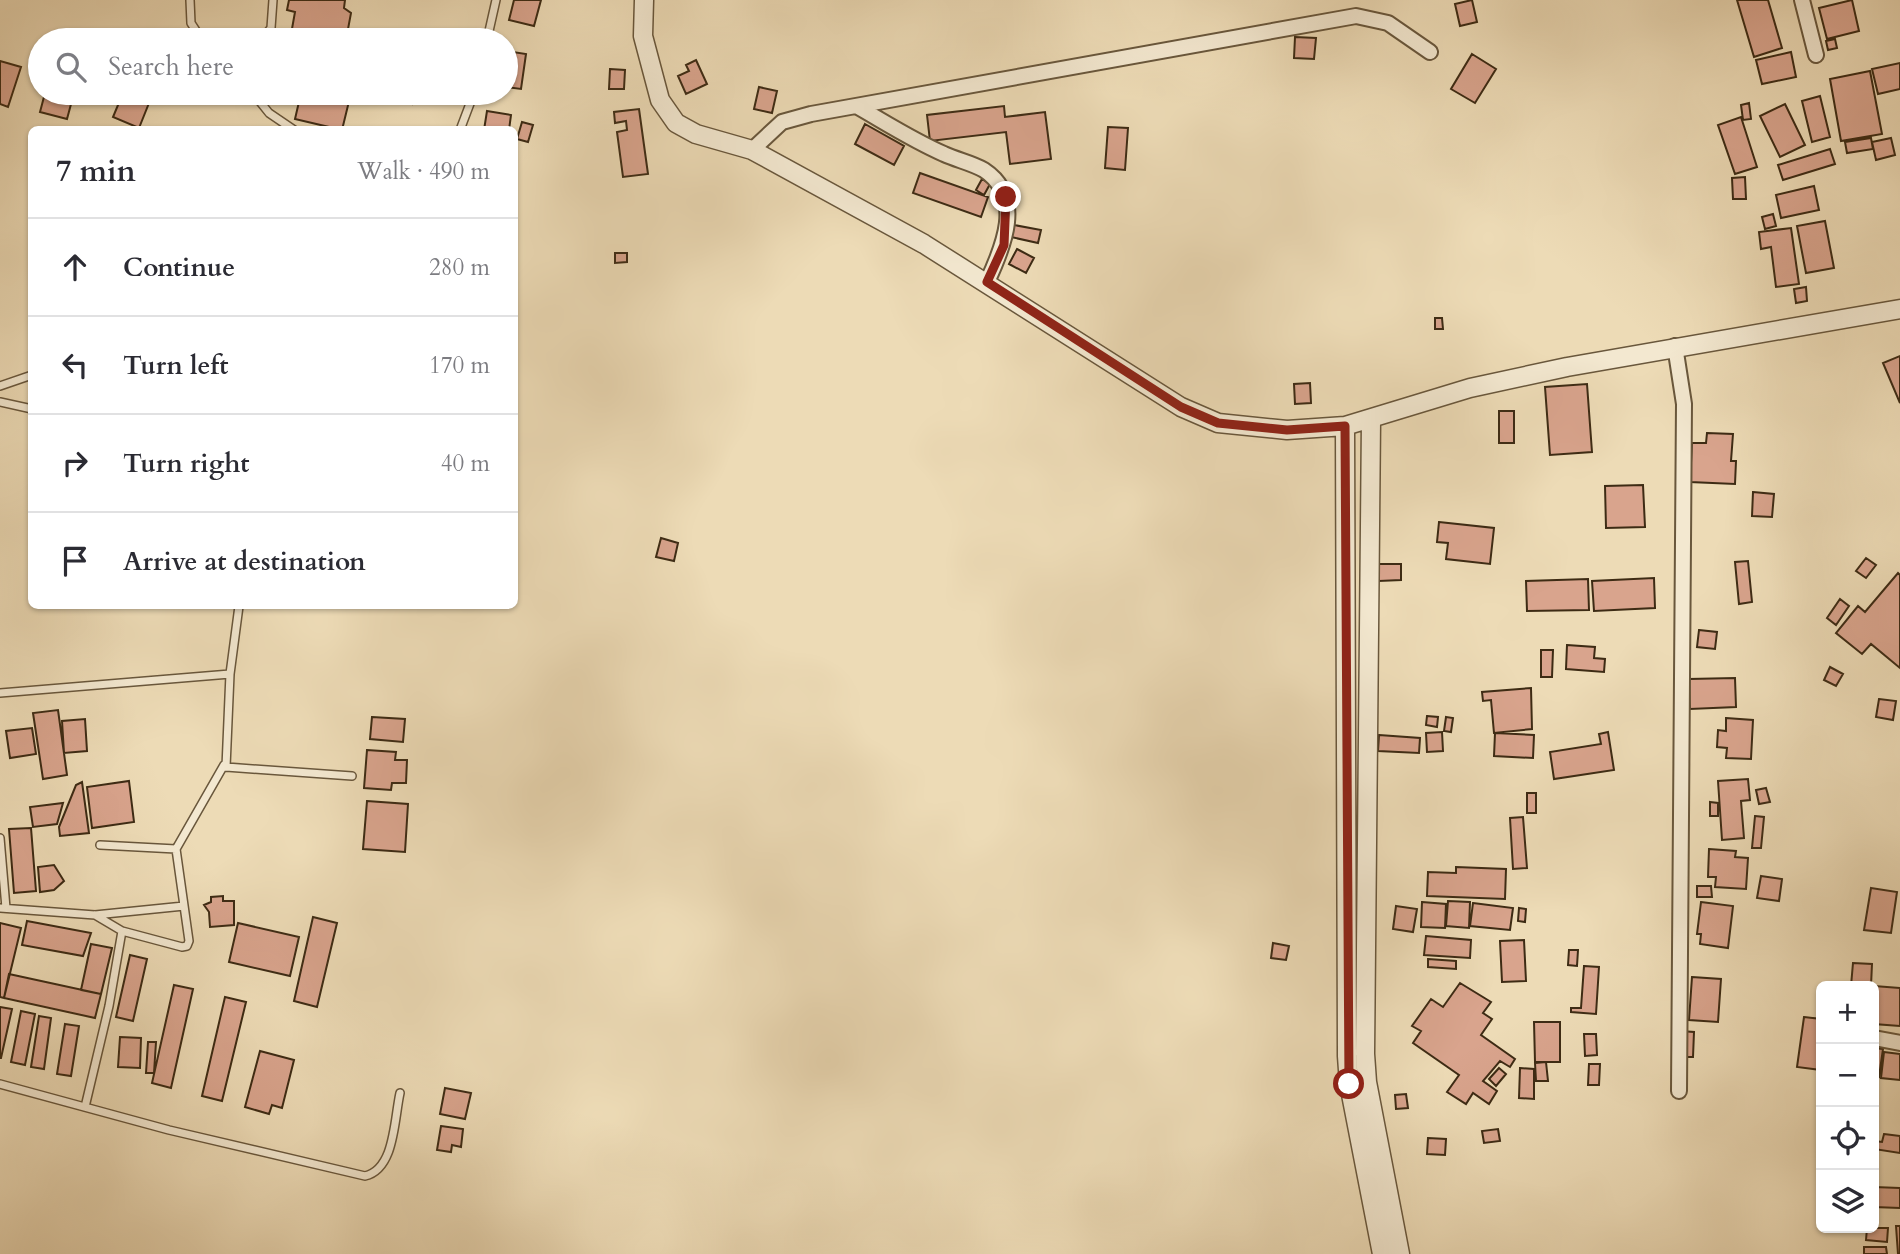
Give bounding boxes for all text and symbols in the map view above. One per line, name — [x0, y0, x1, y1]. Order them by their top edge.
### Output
search box — [28, 28, 518, 105]
icon: search — [52, 48, 90, 86]
text: Search here — [108, 49, 234, 84]
text: 7 min — [56, 151, 136, 192]
text: Walk · 490 m — [357, 156, 490, 187]
route end — [990, 181, 1021, 212]
icon: ahead — [56, 248, 94, 286]
text: Continue — [123, 250, 235, 285]
text: 280 m — [429, 252, 490, 283]
icon: left — [56, 346, 94, 384]
text: Turn left — [123, 348, 228, 383]
text: 170 m — [429, 350, 490, 381]
icon: right — [56, 444, 94, 482]
text: Turn right — [123, 446, 250, 481]
text: 40 m — [441, 448, 490, 479]
icon: arrive — [56, 542, 94, 580]
text: Arrive at destination — [123, 544, 366, 579]
map controls — [1816, 981, 1879, 1233]
button: + — [1816, 981, 1879, 1044]
button: − — [1816, 1044, 1879, 1107]
route start — [1333, 1068, 1364, 1099]
button: locate — [1816, 1107, 1879, 1170]
button: layers — [1816, 1170, 1879, 1233]

